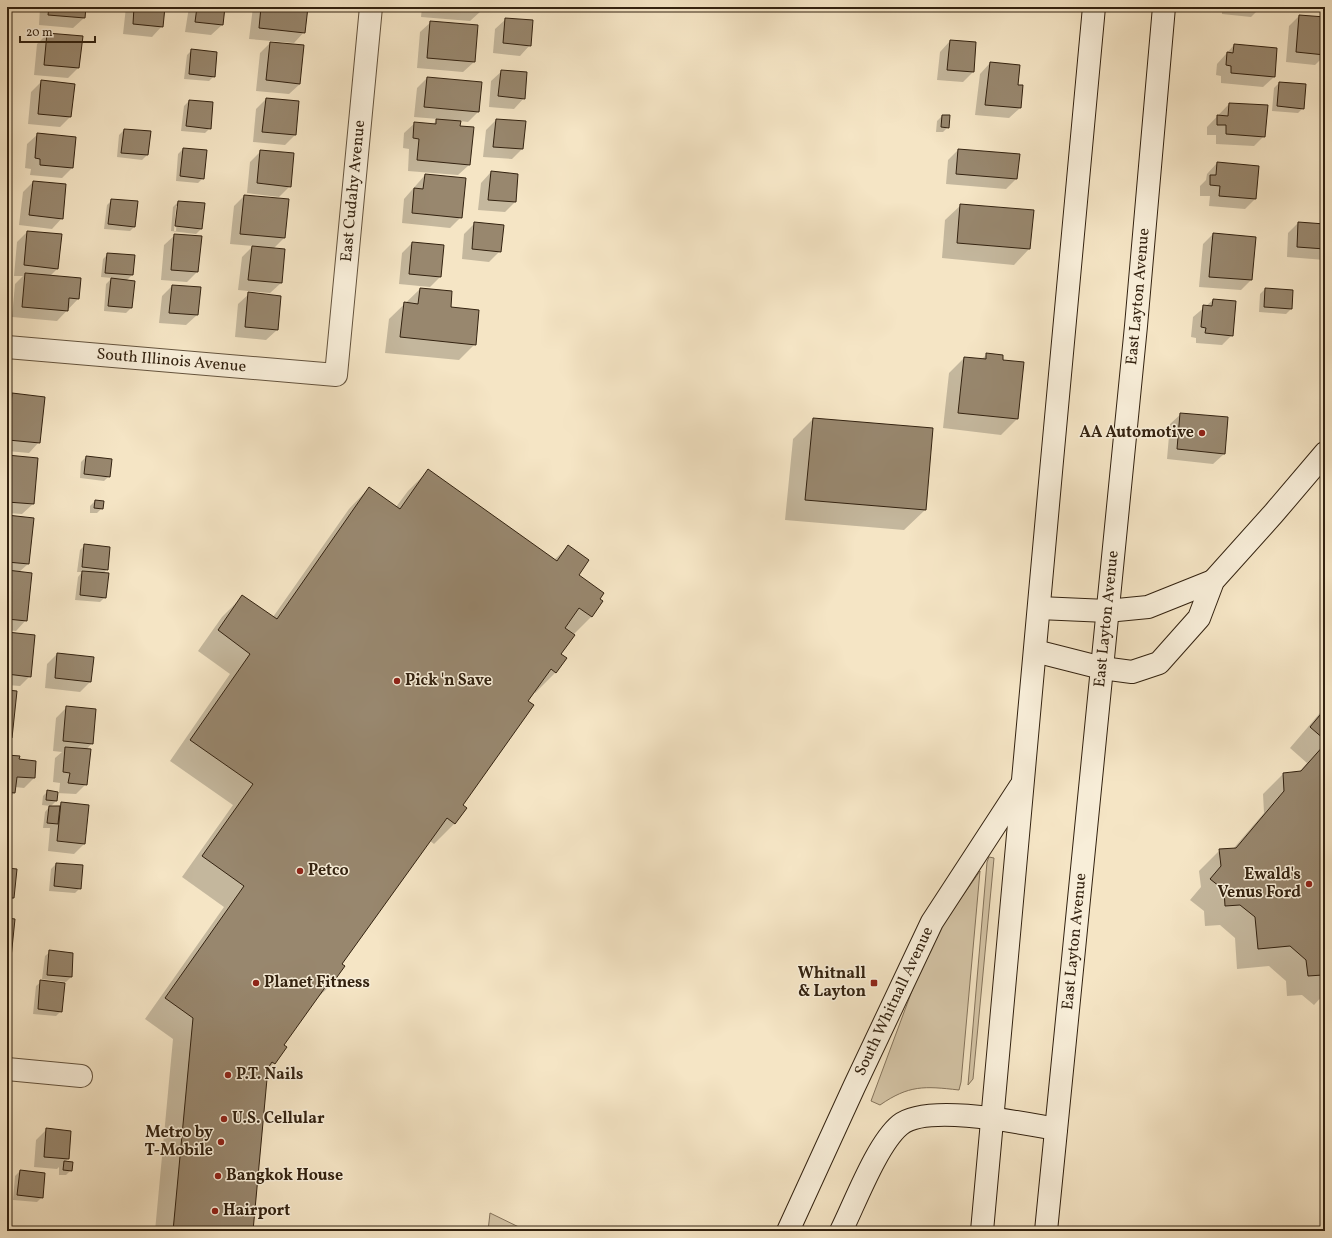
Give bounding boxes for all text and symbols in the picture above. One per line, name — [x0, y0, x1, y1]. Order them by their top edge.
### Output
scale bar — [20, 18, 95, 44]
text: 20 m — [26, 25, 53, 41]
street label: East Cudahy Avenue — [336, 119, 371, 263]
street label: East Layton Avenue — [1121, 227, 1156, 366]
street label: South Illinois Avenue — [96, 344, 247, 378]
place label: AA Automotive — [1080, 422, 1194, 444]
marker: AA Automotive — [1197, 428, 1207, 438]
street label: East Layton Avenue — [1089, 549, 1125, 689]
place label: Pick 'n Save — [405, 670, 492, 692]
marker: Pick 'n Save — [392, 676, 402, 686]
place label: Petco — [308, 860, 349, 882]
place label: Ewald's Venus Ford — [1218, 864, 1301, 904]
marker: Petco — [295, 866, 305, 876]
street label: East Layton Avenue — [1057, 872, 1093, 1011]
marker: Ewald's Venus Ford — [1304, 879, 1314, 889]
street label: South Whitnall Avenue — [850, 923, 939, 1080]
place label: Whitnall & Layton — [798, 963, 867, 1003]
place label: Planet Fitness — [264, 972, 370, 994]
marker: Planet Fitness — [251, 978, 261, 988]
marker: Whitnall & Layton — [869, 978, 879, 988]
place label: P.T. Nails — [236, 1064, 303, 1086]
marker: P.T. Nails — [223, 1070, 233, 1080]
place label: U.S. Cellular — [232, 1108, 325, 1130]
marker: U.S. Cellular — [219, 1114, 229, 1124]
place label: Metro by T-Mobile — [145, 1122, 213, 1162]
marker: Metro by T-Mobile — [216, 1137, 226, 1147]
place label: Bangkok House — [226, 1165, 343, 1187]
marker: Bangkok House — [213, 1171, 223, 1181]
place label: Hairport — [223, 1200, 290, 1222]
marker: Hairport — [210, 1206, 220, 1216]

